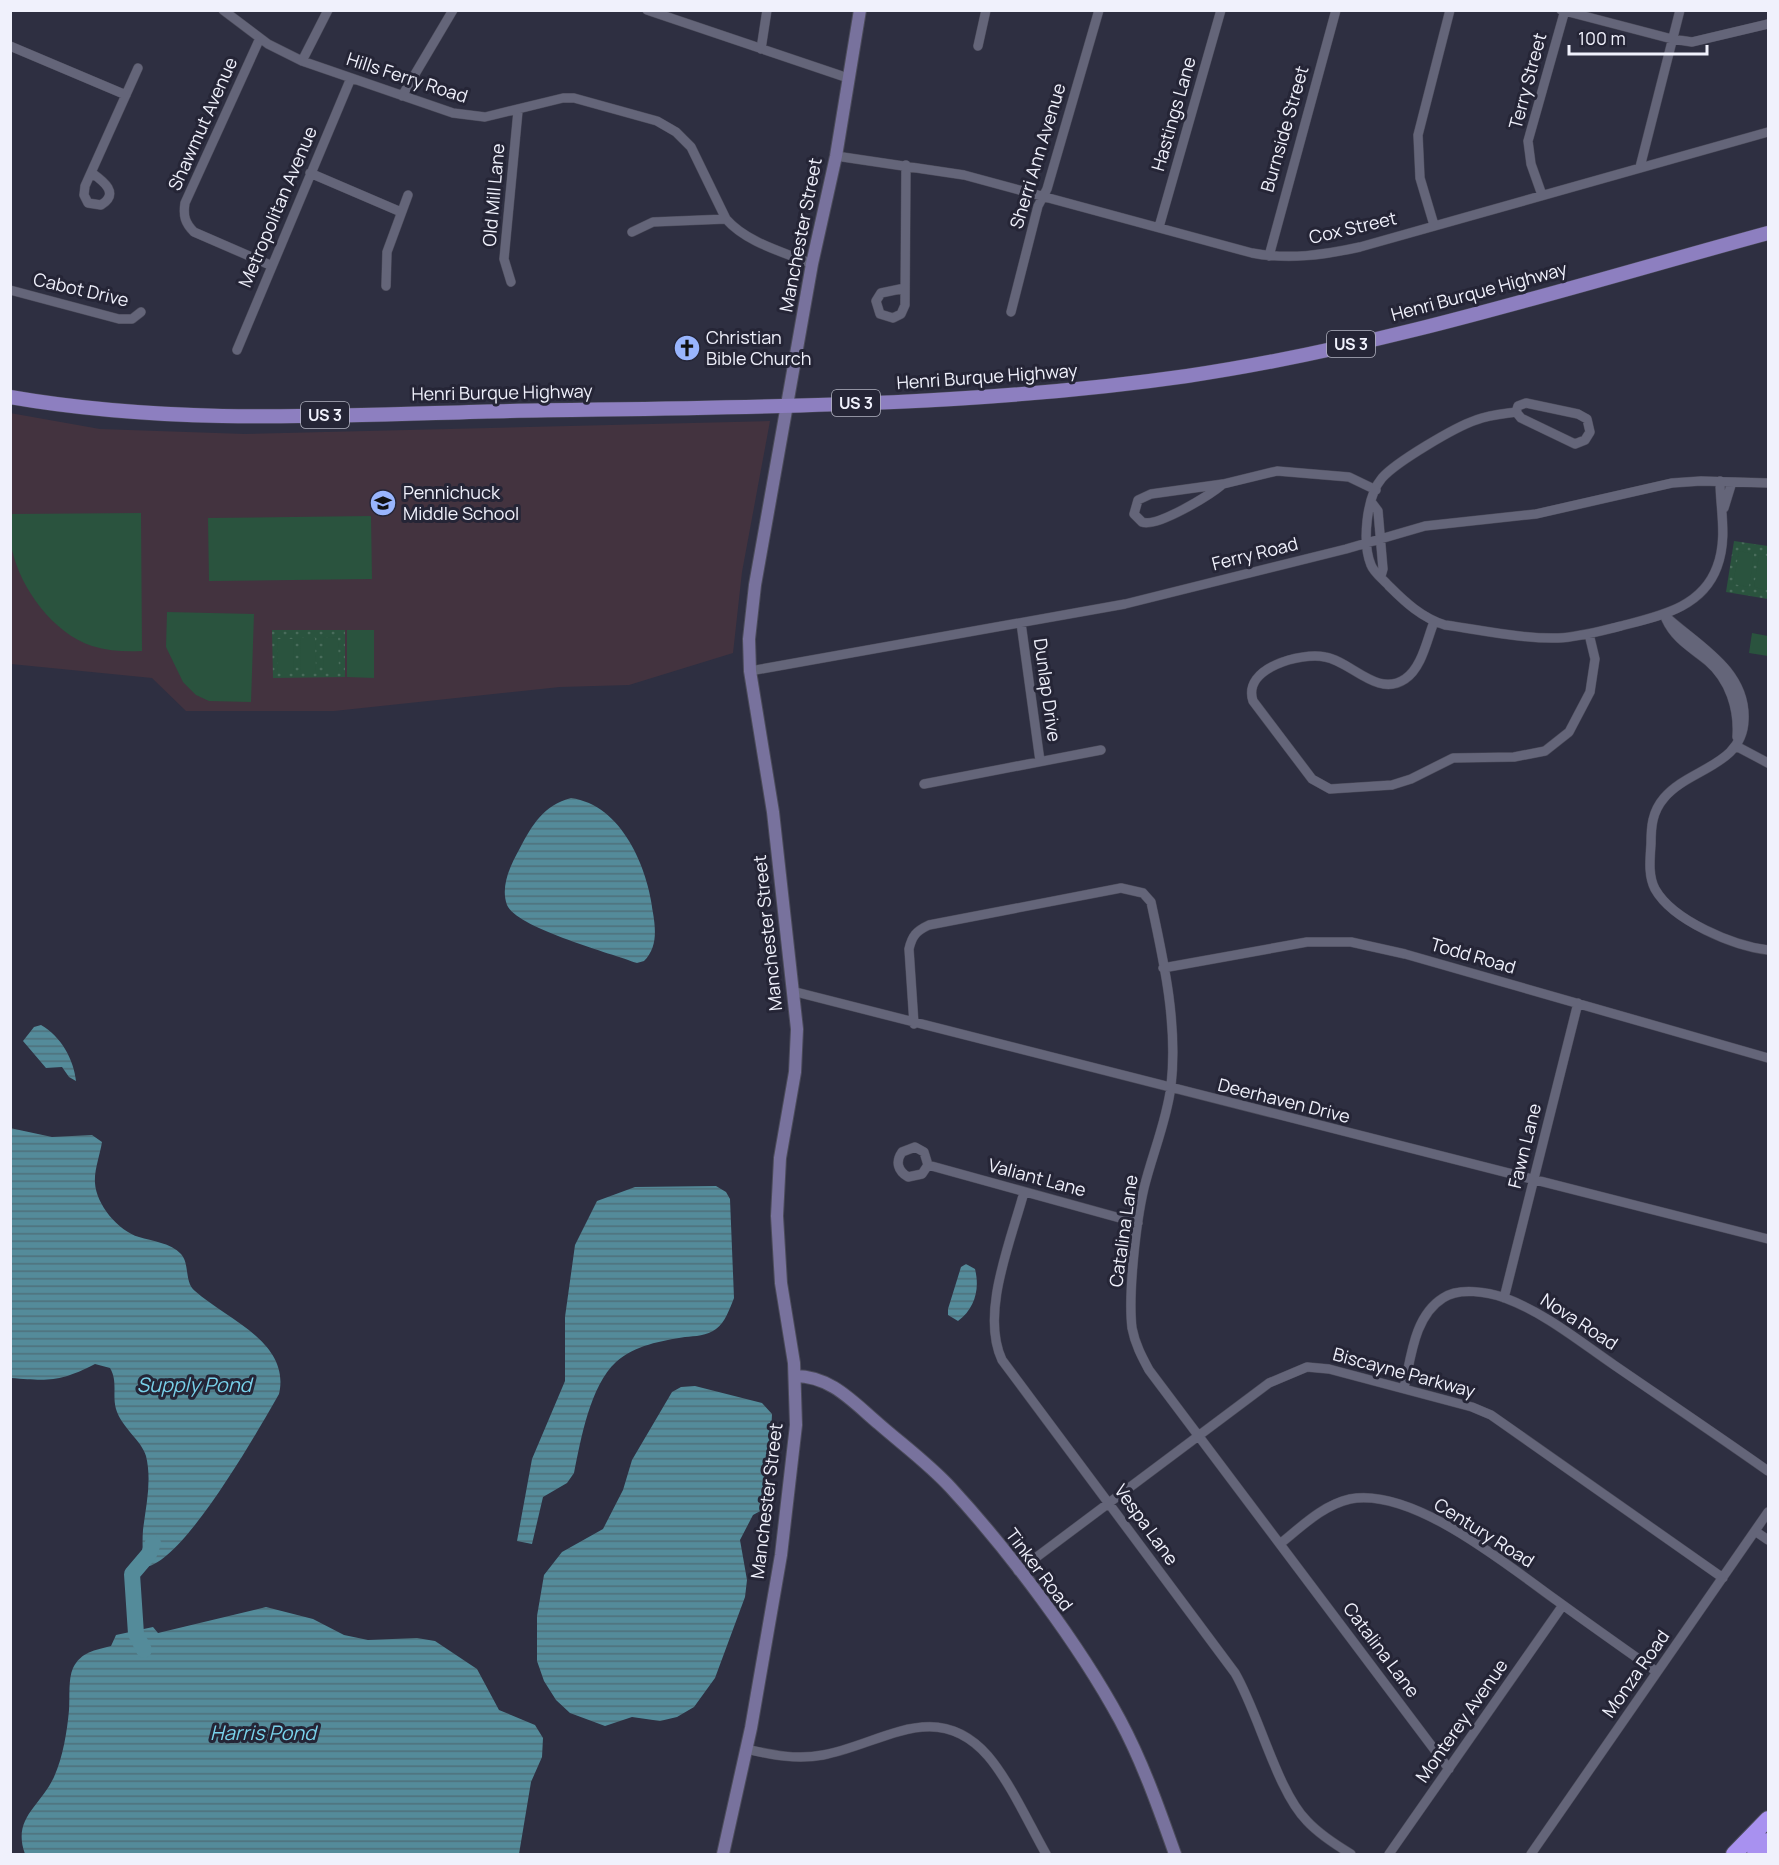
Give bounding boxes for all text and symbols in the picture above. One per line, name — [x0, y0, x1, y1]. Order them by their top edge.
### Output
scale bar — [1569, 18, 1707, 56]
text: 100 m — [1578, 26, 1626, 50]
street label: Terry Street — [1503, 30, 1551, 131]
street label: Hills Ferry Road — [344, 46, 471, 108]
street label: Shawmut Avenue — [162, 53, 242, 194]
street label: Hastings Lane — [1145, 54, 1201, 174]
street label: Burnside Street — [1255, 63, 1314, 195]
street label: Sherri Ann Avenue — [1003, 80, 1071, 231]
street label: Metropolitan Avenue — [232, 122, 322, 291]
street label: Old Mill Lane — [477, 142, 509, 247]
street label: Manchester Street — [773, 156, 827, 314]
street label: Cox Street — [1307, 205, 1399, 249]
street label: Henri Burque Highway — [1388, 256, 1570, 326]
street label: Cabot Drive — [31, 266, 131, 312]
place label: Christian Bible Church — [706, 325, 811, 370]
road number: US 3 — [1327, 331, 1375, 357]
church icon: Christian Bible Church — [672, 333, 702, 363]
street label: Henri Burque Highway — [896, 358, 1079, 394]
street label: Henri Burque Highway — [411, 378, 593, 406]
road number: US 3 — [832, 390, 880, 416]
road number: US 3 — [301, 402, 349, 428]
place label: Pennichuck Middle School — [403, 480, 519, 525]
school or university icon: Pennichuck Middle School — [368, 488, 398, 518]
street label: Ferry Road — [1209, 531, 1300, 575]
street label: Dunlap Drive — [1029, 637, 1067, 743]
street label: Manchester Street — [747, 854, 787, 1012]
street label: Todd Road — [1428, 931, 1519, 979]
street label: Deerhaven Drive — [1216, 1072, 1353, 1128]
street label: Fawn Lane — [1502, 1101, 1546, 1191]
street label: Valiant Lane — [986, 1152, 1089, 1202]
street label: Catalina Lane — [1103, 1173, 1143, 1289]
street label: Nova Road — [1536, 1287, 1623, 1355]
street label: Biscayne Parkway — [1330, 1341, 1479, 1403]
water label: Supply Pond — [137, 1371, 254, 1398]
street label: Manchester Street — [745, 1422, 787, 1580]
street label: Vespa Lane — [1109, 1479, 1184, 1570]
street label: Century Road — [1430, 1492, 1539, 1572]
street label: Tinker Road — [1001, 1523, 1079, 1616]
street label: Catalina Lane — [1338, 1597, 1425, 1702]
street label: Monza Road — [1596, 1625, 1674, 1722]
street label: Monterey Avenue — [1410, 1654, 1513, 1787]
water label: Harris Pond — [210, 1719, 319, 1746]

